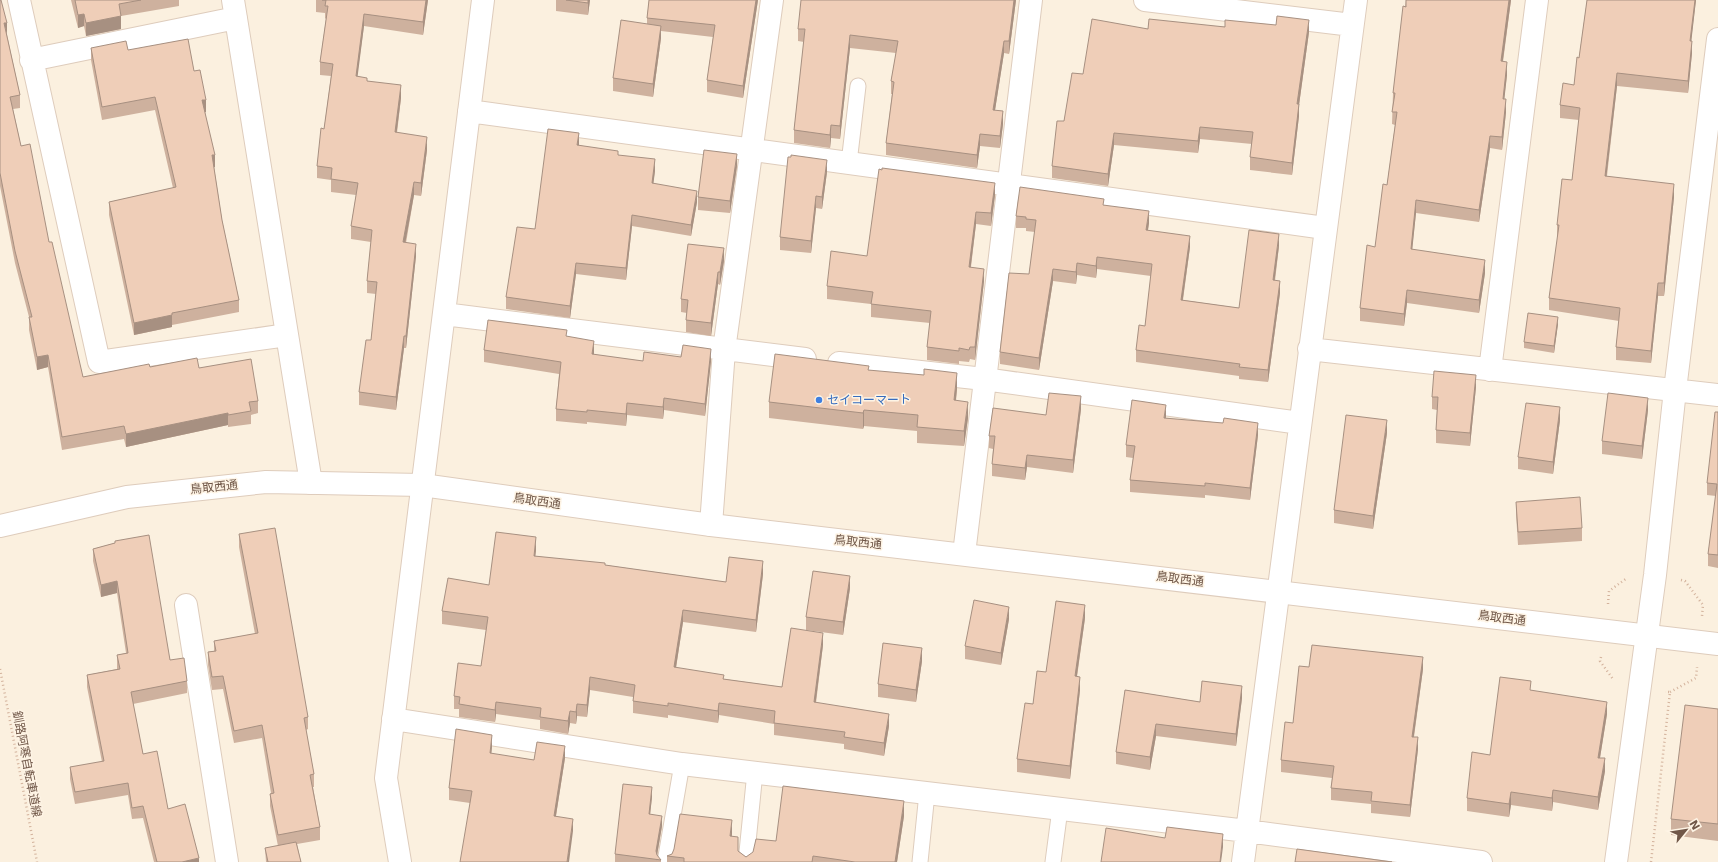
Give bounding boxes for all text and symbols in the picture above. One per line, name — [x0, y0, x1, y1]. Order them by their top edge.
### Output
place label: セイコーマート — [827, 393, 911, 407]
marker: セイコーマート — [814, 395, 824, 405]
street label: 鳥取西通 — [189, 478, 239, 496]
street label: 鳥取西通 — [512, 491, 562, 511]
street label: 鳥取西通 — [833, 533, 883, 551]
street label: 鳥取西通 — [1155, 569, 1205, 589]
street label: 鳥取西通 — [1477, 608, 1527, 628]
street label: 釧路阿寒自転車道線 — [10, 710, 44, 818]
north arrow — [1666, 810, 1706, 850]
text: N — [1686, 818, 1702, 832]

